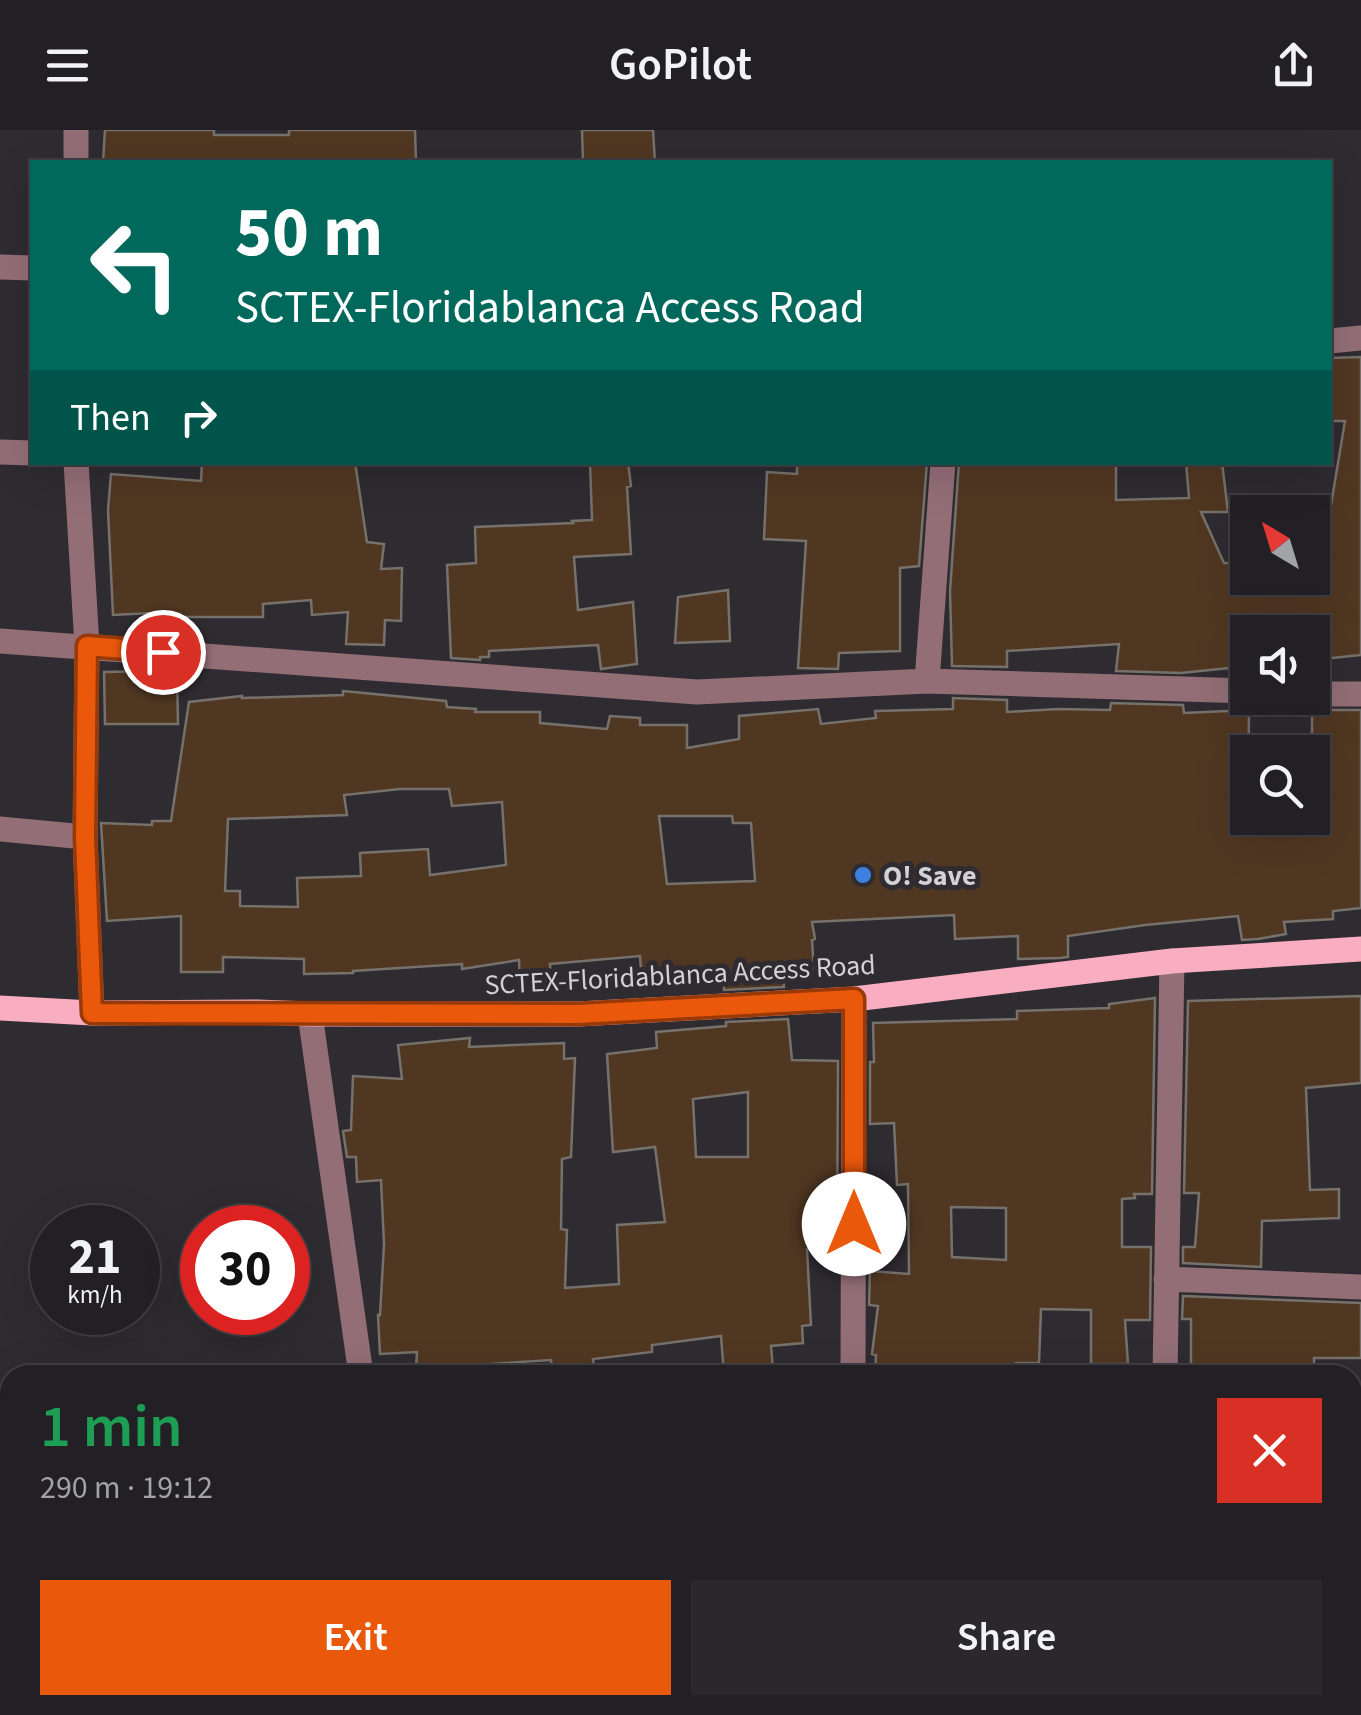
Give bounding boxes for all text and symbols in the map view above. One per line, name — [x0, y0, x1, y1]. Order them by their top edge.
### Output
text: GoPilot — [609, 33, 752, 97]
icon: menu — [40, 38, 95, 93]
icon: share — [1266, 38, 1321, 93]
text: 50 m — [235, 183, 383, 283]
icon: left — [70, 200, 200, 330]
text: SCTEX-Floridablanca Access Road — [235, 276, 865, 340]
icon: right — [171, 390, 226, 445]
text: Then — [70, 391, 151, 445]
north arrow — [1230, 495, 1330, 595]
map controls — [1230, 495, 1330, 835]
pin — [121, 610, 206, 695]
button: sound — [1230, 615, 1330, 715]
icon: arrive — [136, 625, 191, 680]
button: search — [1230, 735, 1330, 835]
place label: O! Save — [883, 856, 977, 896]
marker: O! Save — [852, 864, 874, 886]
street label: SCTEX-Floridablanca Access Road — [483, 945, 877, 1005]
position arrow — [802, 1172, 906, 1276]
speed limit sign: 30 — [180, 1205, 310, 1335]
text: 21 — [69, 1222, 121, 1293]
text: km/h — [67, 1277, 123, 1313]
text: 1 min — [40, 1385, 183, 1470]
button: close — [1217, 1398, 1322, 1503]
text: 290 m · 19:12 — [40, 1465, 213, 1511]
button: Exit — [40, 1580, 671, 1695]
button: Share — [691, 1580, 1322, 1695]

